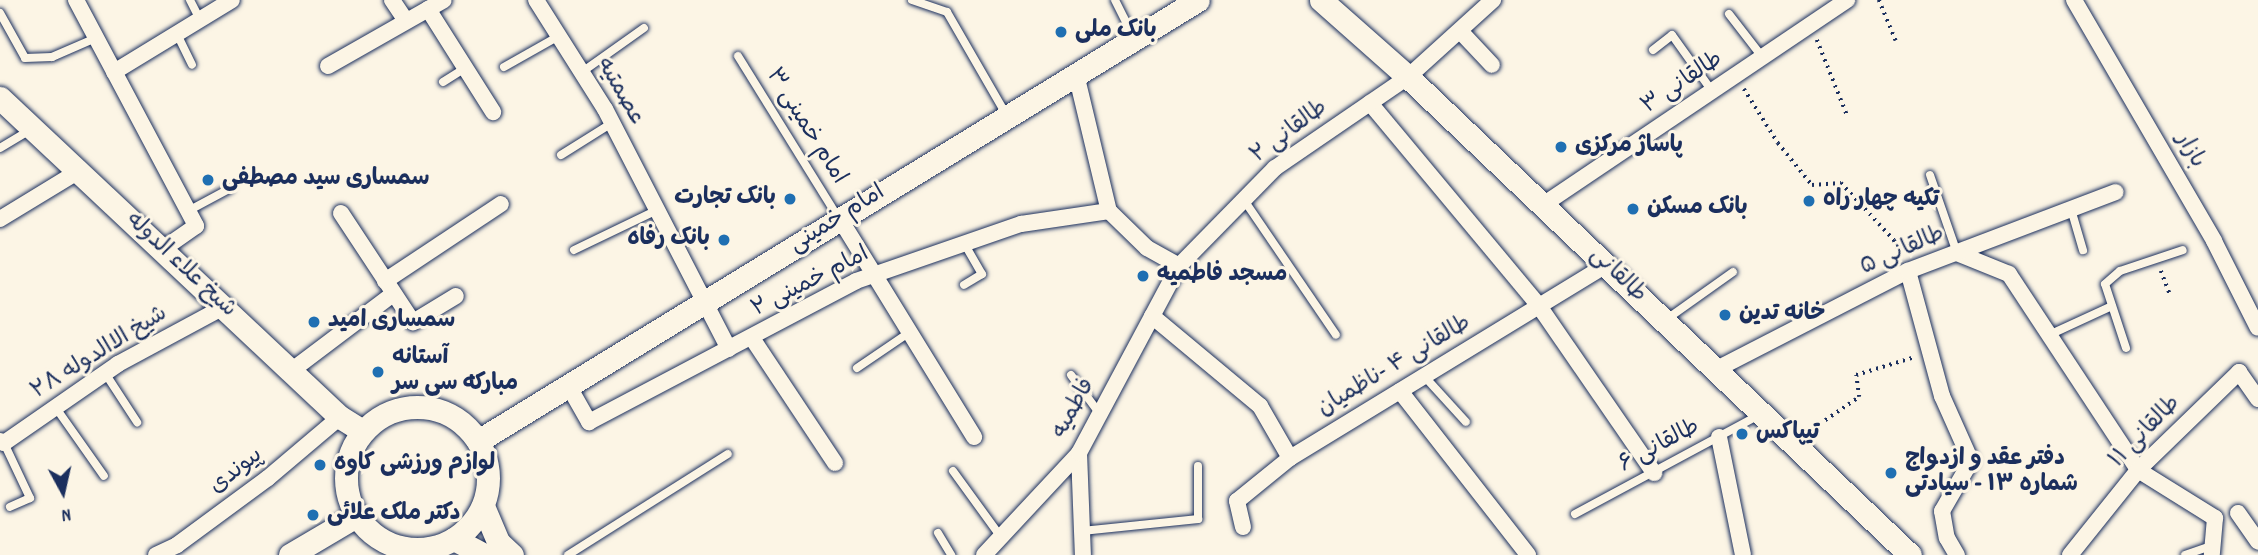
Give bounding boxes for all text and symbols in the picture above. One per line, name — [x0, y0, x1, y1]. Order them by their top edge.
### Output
place label: بانک ملی — [1075, 18, 1157, 46]
marker: بانک ملی — [1053, 24, 1069, 40]
street label: طالقانی ۳ — [1637, 47, 1729, 121]
street label: عصمتیه — [589, 54, 649, 130]
street label: امام خمینی ۳ — [758, 64, 852, 190]
street label: طالقانی ۲ — [1246, 95, 1334, 171]
street label: بازار — [2168, 128, 2210, 174]
place label: پاساژ مرکزی — [1575, 133, 1683, 161]
marker: پاساژ مرکزی — [1553, 139, 1569, 155]
place label: سمساری سید مصطفی — [222, 166, 429, 194]
marker: سمساری سید مصطفی — [200, 172, 216, 188]
street label: امام خمینی — [785, 180, 891, 260]
place label: بانک تجارت — [674, 185, 776, 213]
place label: تکیه چهار راه — [1823, 187, 1939, 215]
marker: بانک تجارت — [782, 191, 798, 207]
marker: تکیه چهار راه — [1801, 193, 1817, 209]
place label: بانک مسکن — [1647, 195, 1748, 223]
marker: بانک مسکن — [1625, 201, 1641, 217]
street label: شیخ علاء الدوله — [119, 208, 241, 324]
street label: طالقانی ۵ — [1856, 221, 1950, 283]
place label: بانک رفاه — [627, 226, 710, 254]
marker: بانک رفاه — [716, 232, 732, 248]
street label: امام خمینی ۲ — [748, 242, 874, 324]
street label: طالقانی — [1583, 242, 1651, 310]
place label: مسجد فاطمیه — [1157, 262, 1287, 290]
marker: مسجد فاطمیه — [1135, 268, 1151, 284]
street label: شیخ الاالدوله ۲۸ — [27, 301, 173, 407]
place label: خانه تدین — [1739, 301, 1825, 329]
marker: خانه تدین — [1717, 307, 1733, 323]
place label: سمساری امید — [328, 308, 455, 336]
street label: طالقانی ۴ -ناظمیان — [1313, 310, 1477, 424]
marker: سمساری امید — [306, 314, 322, 330]
place label: آستانه مبارکه سی سر — [392, 345, 518, 399]
marker: آستانه مبارکه سی سر — [370, 364, 386, 380]
street label: فاطمیه — [1047, 374, 1103, 444]
street label: طالقانی ۱۱ — [2105, 391, 2187, 475]
street label: طالقانی ۶ — [1615, 414, 1705, 480]
place label: تیپاکس — [1756, 420, 1819, 448]
marker: تیپاکس — [1734, 426, 1750, 442]
street label: پیوندی — [205, 443, 269, 501]
place label: دفتر عقد و ازدواج شماره ۱۳ - سیادتی — [1905, 446, 2078, 500]
place label: لوازم ورزشی کاوه — [334, 451, 495, 479]
north arrow — [28, 457, 98, 527]
marker: لوازم ورزشی کاوه — [312, 457, 328, 473]
marker: دفتر عقد و ازدواج شماره ۱۳ - سیادتی — [1883, 465, 1899, 481]
text: N — [59, 499, 73, 527]
place label: دکتر ملک علائی — [327, 501, 460, 529]
marker: دکتر ملک علائی — [305, 507, 321, 523]

